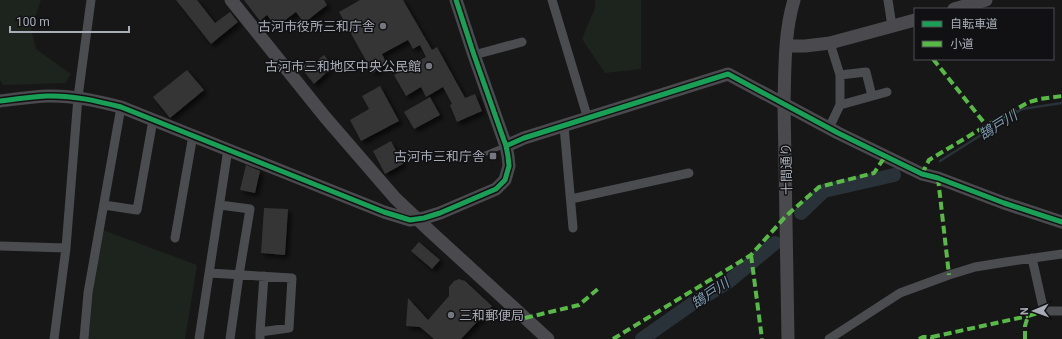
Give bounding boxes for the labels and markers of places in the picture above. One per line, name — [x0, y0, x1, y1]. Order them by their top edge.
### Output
place label: 古河市役所三和庁舎 — [258, 19, 375, 34]
marker: 古河市役所三和庁舎 — [378, 21, 388, 31]
place label: 古河市三和地区中央公民館 — [265, 59, 421, 74]
marker: 古河市三和地区中央公民館 — [424, 61, 434, 71]
place label: 古河市三和庁舎 — [394, 149, 485, 164]
marker: 古河市三和庁舎 — [488, 151, 498, 161]
place label: 三和郵便局 — [459, 308, 524, 323]
marker: 三和郵便局 — [446, 310, 456, 320]

